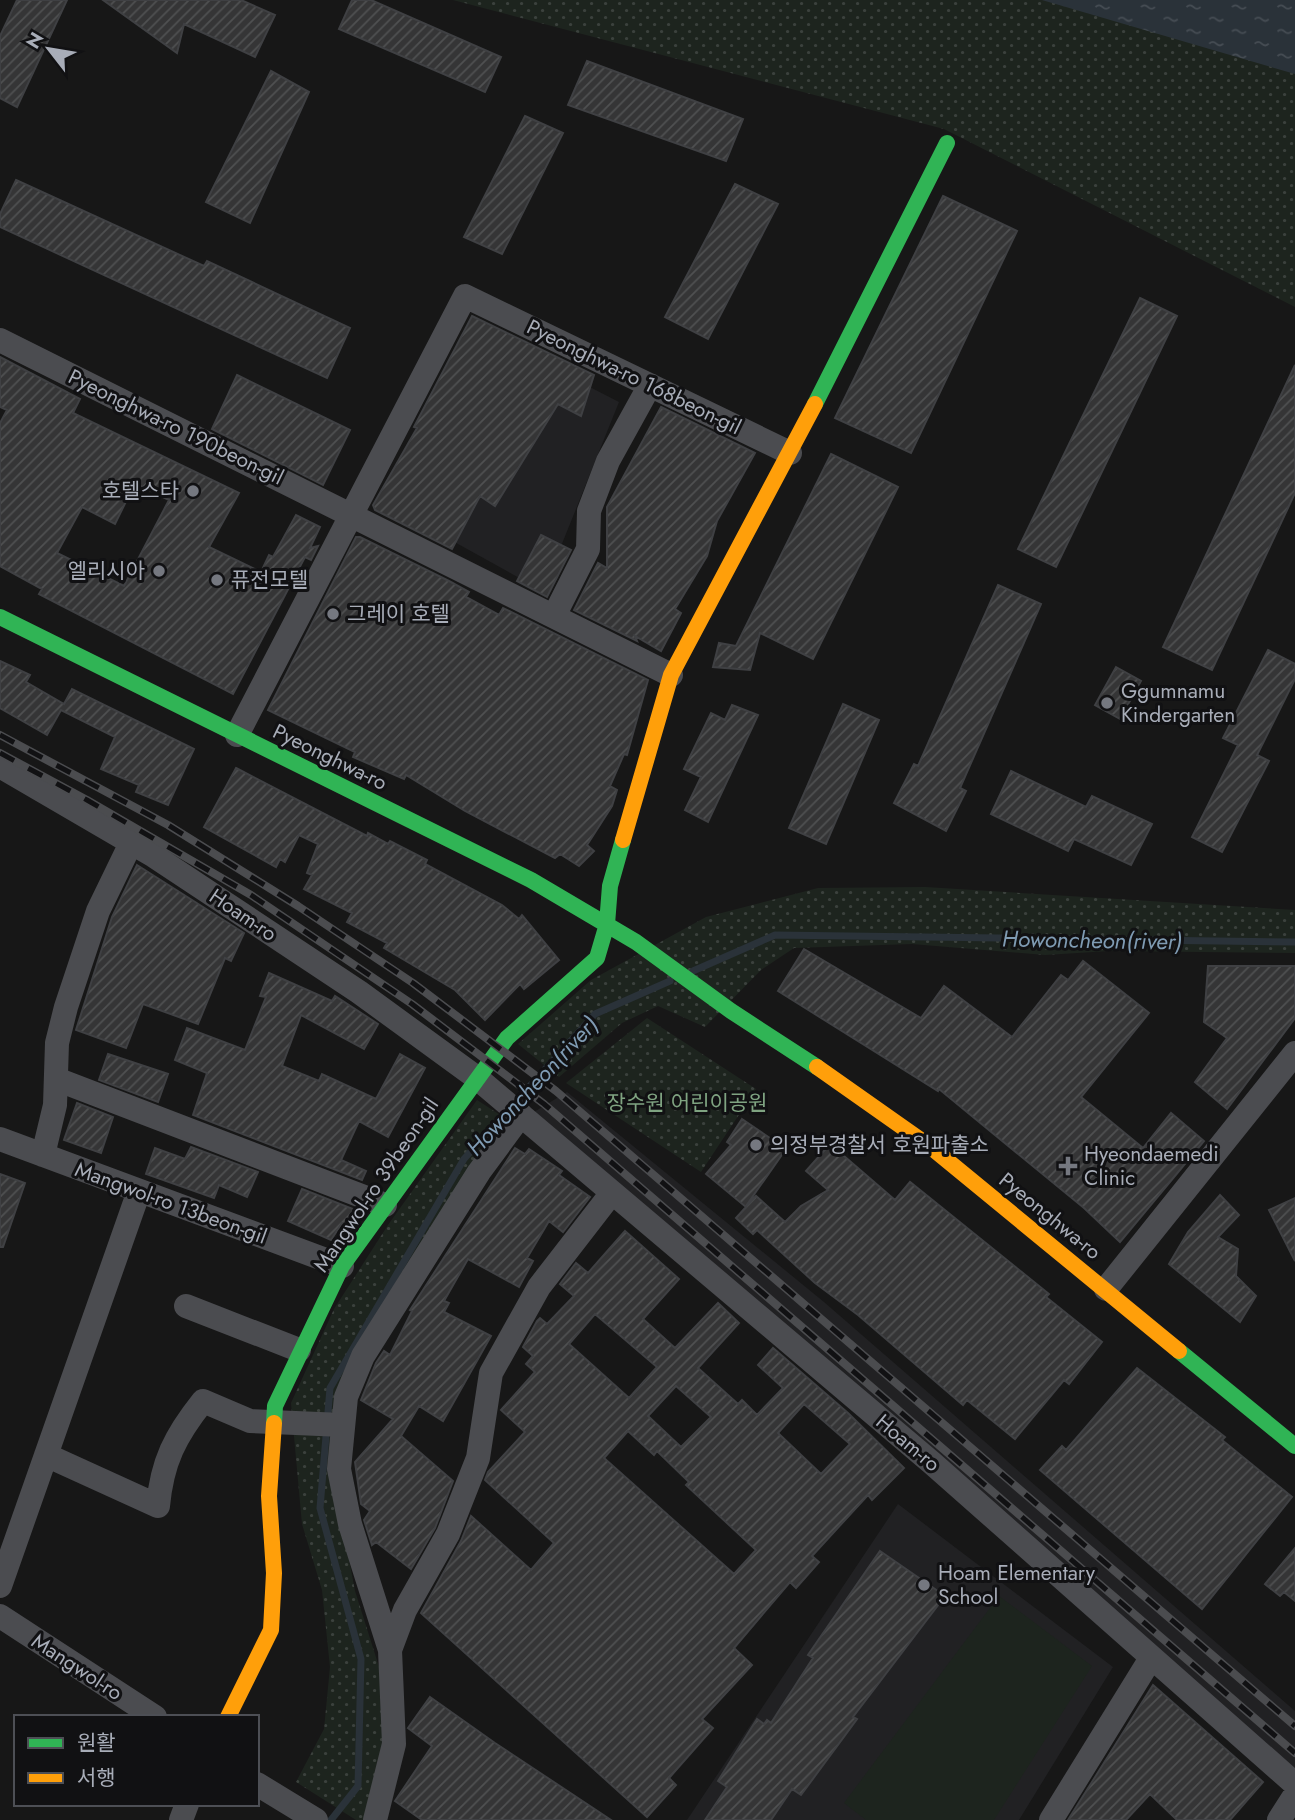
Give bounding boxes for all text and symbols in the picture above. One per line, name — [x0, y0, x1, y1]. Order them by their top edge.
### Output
north arrow — [14, 14, 84, 84]
text: N — [19, 27, 50, 54]
street label: Pyeonghwa-ro 168beon-gil — [522, 312, 746, 442]
street label: Pyeonghwa-ro 190beon-gil — [63, 362, 289, 492]
place label: 호텔스타 — [102, 476, 179, 506]
marker: 호텔스타 — [185, 483, 201, 499]
place label: 엘리시아 — [68, 556, 145, 586]
marker: 엘리시아 — [151, 563, 167, 579]
place label: 퓨전모텔 — [231, 565, 308, 595]
marker: 퓨전모텔 — [209, 572, 225, 588]
place label: 그레이 호텔 — [347, 599, 450, 629]
marker: 그레이 호텔 — [325, 606, 341, 622]
place label: Ggumnamu Kindergarten — [1121, 676, 1235, 730]
marker: Ggumnamu Kindergarten — [1099, 695, 1115, 711]
street label: Pyeonghwa-ro — [268, 716, 392, 798]
street label: Hoam-ro — [203, 881, 283, 949]
water label: Howoncheon(river) — [1002, 921, 1182, 959]
water label: Howoncheon(river) — [458, 1008, 606, 1164]
park label: 장수원 어린이공원 — [607, 1088, 767, 1118]
street label: Mangwol-ro 39beon-gil — [306, 1092, 446, 1278]
place label: 의정부경찰서 호원파출소 — [770, 1130, 989, 1160]
marker: 의정부경찰서 호원파출소 — [748, 1137, 764, 1153]
place label: Hyeondaemedi Clinic — [1084, 1139, 1219, 1193]
street label: Mangwol-ro 13beon-gil — [71, 1154, 271, 1252]
marker: Hyeondaemedi Clinic — [1058, 1156, 1078, 1176]
street label: Pyeonghwa-ro — [992, 1165, 1108, 1267]
street label: Hoam-ro — [869, 1407, 947, 1479]
place label: Hoam Elementary School — [938, 1558, 1096, 1612]
marker: Hoam Elementary School — [916, 1577, 932, 1593]
street label: Mangwol-ro — [26, 1626, 128, 1708]
legend — [14, 1715, 259, 1806]
text: 원활 — [77, 1728, 116, 1758]
text: 서행 — [77, 1763, 116, 1793]

